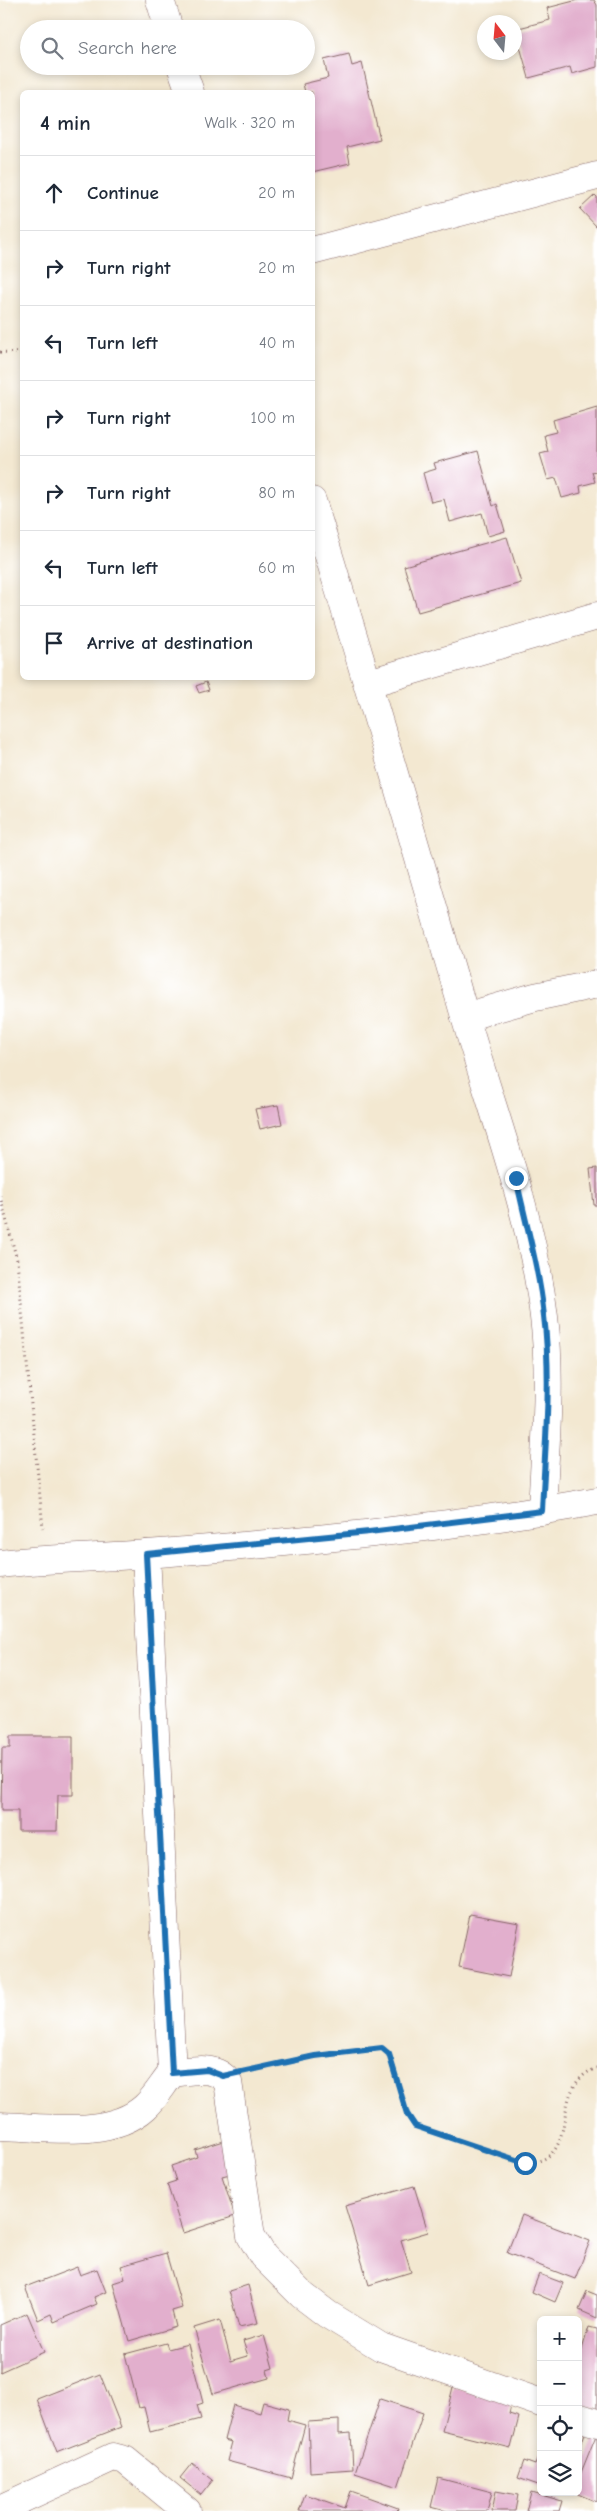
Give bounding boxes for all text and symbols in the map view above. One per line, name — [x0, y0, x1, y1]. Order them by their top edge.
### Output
north arrow — [477, 15, 522, 60]
search box — [20, 20, 315, 75]
icon: search — [38, 34, 66, 62]
text: Search here — [78, 37, 177, 59]
text: 4 min — [40, 111, 91, 135]
text: Walk · 320 m — [204, 114, 295, 132]
icon: ahead — [40, 179, 68, 207]
text: Continue — [87, 182, 159, 204]
text: 20 m — [258, 184, 295, 202]
icon: right — [40, 254, 68, 282]
text: Turn right — [87, 257, 171, 279]
text: 20 m — [258, 259, 295, 277]
icon: left — [40, 329, 68, 357]
text: Turn left — [87, 332, 158, 354]
text: 40 m — [259, 334, 295, 352]
icon: right — [40, 404, 68, 432]
text: Turn right — [87, 407, 171, 429]
text: 100 m — [251, 409, 295, 427]
icon: right — [40, 479, 68, 507]
text: Turn right — [87, 482, 171, 504]
text: 80 m — [258, 484, 295, 502]
icon: left — [40, 554, 68, 582]
text: Turn left — [87, 557, 158, 579]
text: 60 m — [258, 559, 295, 577]
icon: arrive — [40, 629, 68, 657]
text: Arrive at destination — [87, 632, 253, 654]
route end — [505, 1167, 528, 1190]
route start — [514, 2152, 537, 2175]
map controls — [537, 2316, 582, 2496]
button: + — [537, 2316, 582, 2361]
button: − — [537, 2361, 582, 2406]
button: locate — [537, 2406, 582, 2451]
button: layers — [537, 2451, 582, 2496]

